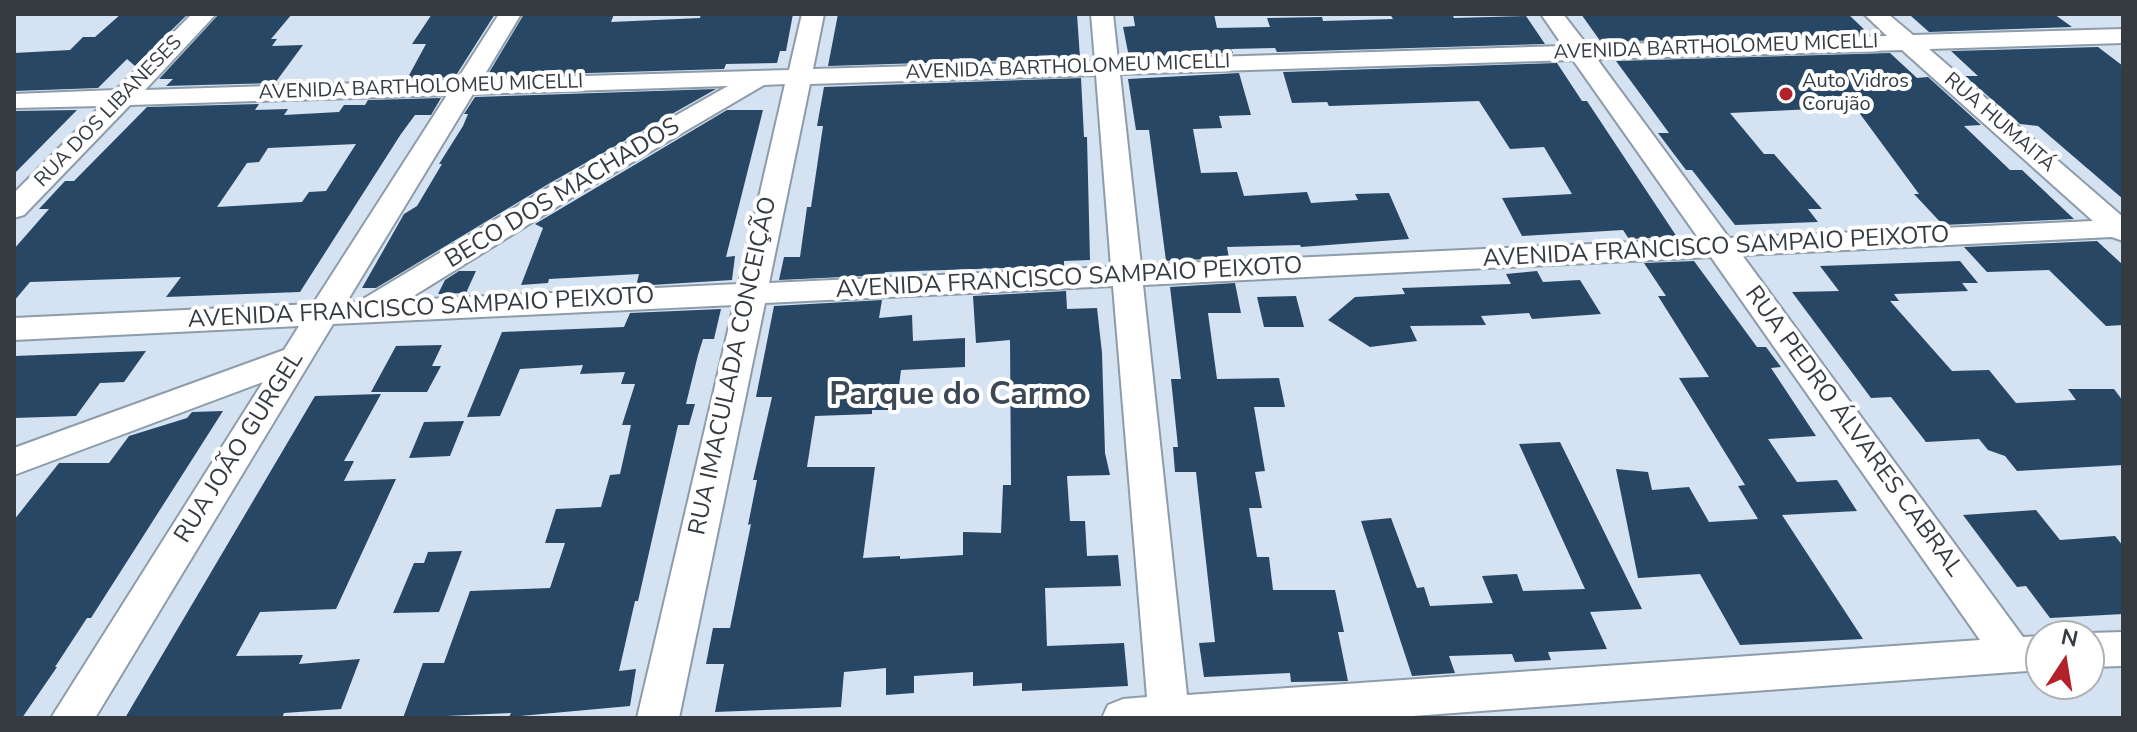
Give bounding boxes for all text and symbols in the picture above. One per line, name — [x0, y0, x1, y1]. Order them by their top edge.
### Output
street label: AVENIDA BARTHOLOMEU MICELLI — [1553, 30, 1879, 66]
street label: RUA DOS LIBANESES — [30, 31, 188, 193]
street label: AVENIDA BARTHOLOMEU MICELLI — [905, 50, 1231, 86]
street label: RUA HUMAITÁ — [1939, 68, 2059, 178]
street label: AVENIDA BARTHOLOMEU MICELLI — [258, 70, 584, 106]
place label: Auto Vidros Corujão — [1802, 70, 1909, 117]
marker: Auto Vidros Corujão — [1777, 85, 1795, 103]
street label: BECO DOS MACHADOS — [441, 113, 685, 275]
street label: RUA IMACULADA CONCEIÇÃO — [684, 194, 784, 538]
street label: AVENIDA FRANCISCO SAMPAIO PEIXOTO — [1482, 221, 1950, 275]
street label: AVENIDA FRANCISCO SAMPAIO PEIXOTO — [835, 252, 1303, 306]
street label: RUA PEDRO ÁLVARES CABRAL — [1738, 281, 1968, 583]
street label: AVENIDA FRANCISCO SAMPAIO PEIXOTO — [187, 282, 655, 336]
street label: RUA JOÃO GURGEL — [169, 347, 311, 549]
district label: Parque do Carmo — [829, 377, 1087, 415]
north arrow — [2025, 620, 2105, 700]
text: N — [2058, 622, 2081, 655]

